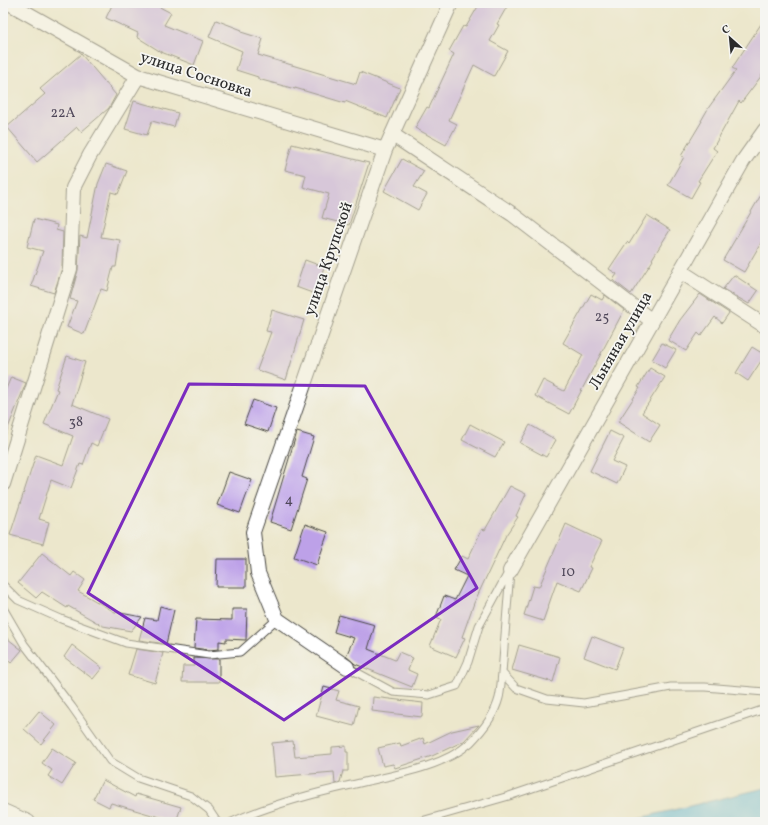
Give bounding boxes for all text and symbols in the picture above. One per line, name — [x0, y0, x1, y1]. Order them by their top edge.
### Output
north arrow — [710, 18, 750, 58]
text: С — [720, 22, 733, 39]
street label: улица Сосновка — [137, 47, 255, 104]
house number: 22А — [51, 104, 76, 123]
street label: улица Крупской — [299, 199, 359, 319]
street label: Льняная улица — [584, 288, 658, 394]
house number: 25 — [595, 308, 609, 327]
house number: 38 — [69, 413, 83, 432]
house number: 4 — [285, 491, 293, 510]
house number: 10 — [561, 563, 575, 582]

